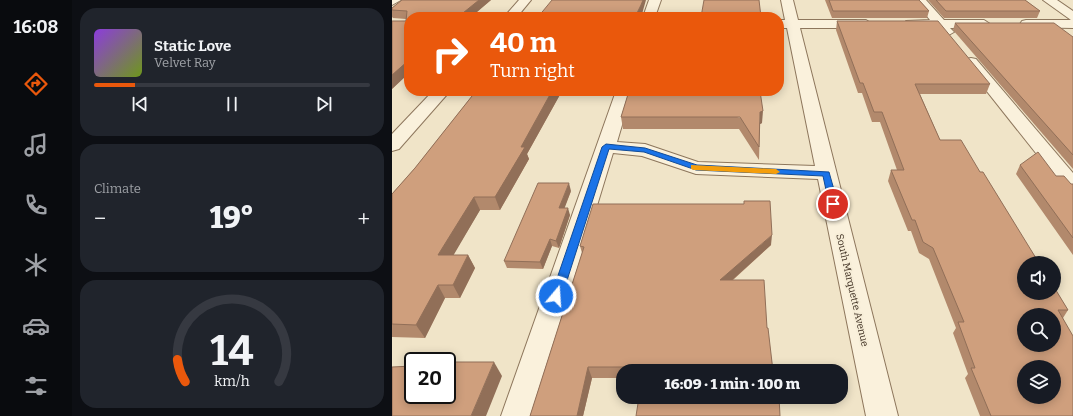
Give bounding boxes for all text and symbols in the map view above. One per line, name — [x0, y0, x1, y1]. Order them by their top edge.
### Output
text: 16:08 — [14, 16, 58, 38]
text: 40 m — [490, 26, 557, 59]
icon: right — [424, 28, 476, 80]
text: Static Love — [154, 37, 231, 55]
text: Velvet Ray — [154, 55, 216, 70]
text: Turn right — [490, 60, 575, 82]
icon: directions — [22, 70, 50, 98]
icon: previous — [129, 93, 151, 115]
icon: pause — [221, 93, 243, 115]
icon: next — [313, 93, 335, 115]
icon: music — [22, 131, 50, 159]
text: Climate — [94, 181, 141, 196]
pin — [816, 187, 850, 221]
icon: phone — [22, 191, 50, 219]
icon: arrive — [822, 193, 844, 215]
text: 19° — [210, 200, 254, 236]
text: − — [94, 205, 106, 232]
text: + — [357, 205, 370, 232]
street label: South Marquette Avenue — [833, 233, 871, 348]
icon: climate — [22, 251, 50, 279]
map controls — [1017, 256, 1061, 404]
button: sound — [1017, 256, 1061, 300]
position arrow — [535, 275, 577, 317]
button: search — [1017, 308, 1061, 352]
icon: car — [22, 312, 50, 340]
text: 14 — [210, 326, 254, 376]
speed limit sign: 20 — [404, 352, 456, 404]
button: layers — [1017, 360, 1061, 404]
icon: filters — [22, 372, 50, 400]
text: km/h — [214, 373, 250, 390]
text: 16:09 · 1 min · 100 m — [664, 375, 800, 393]

